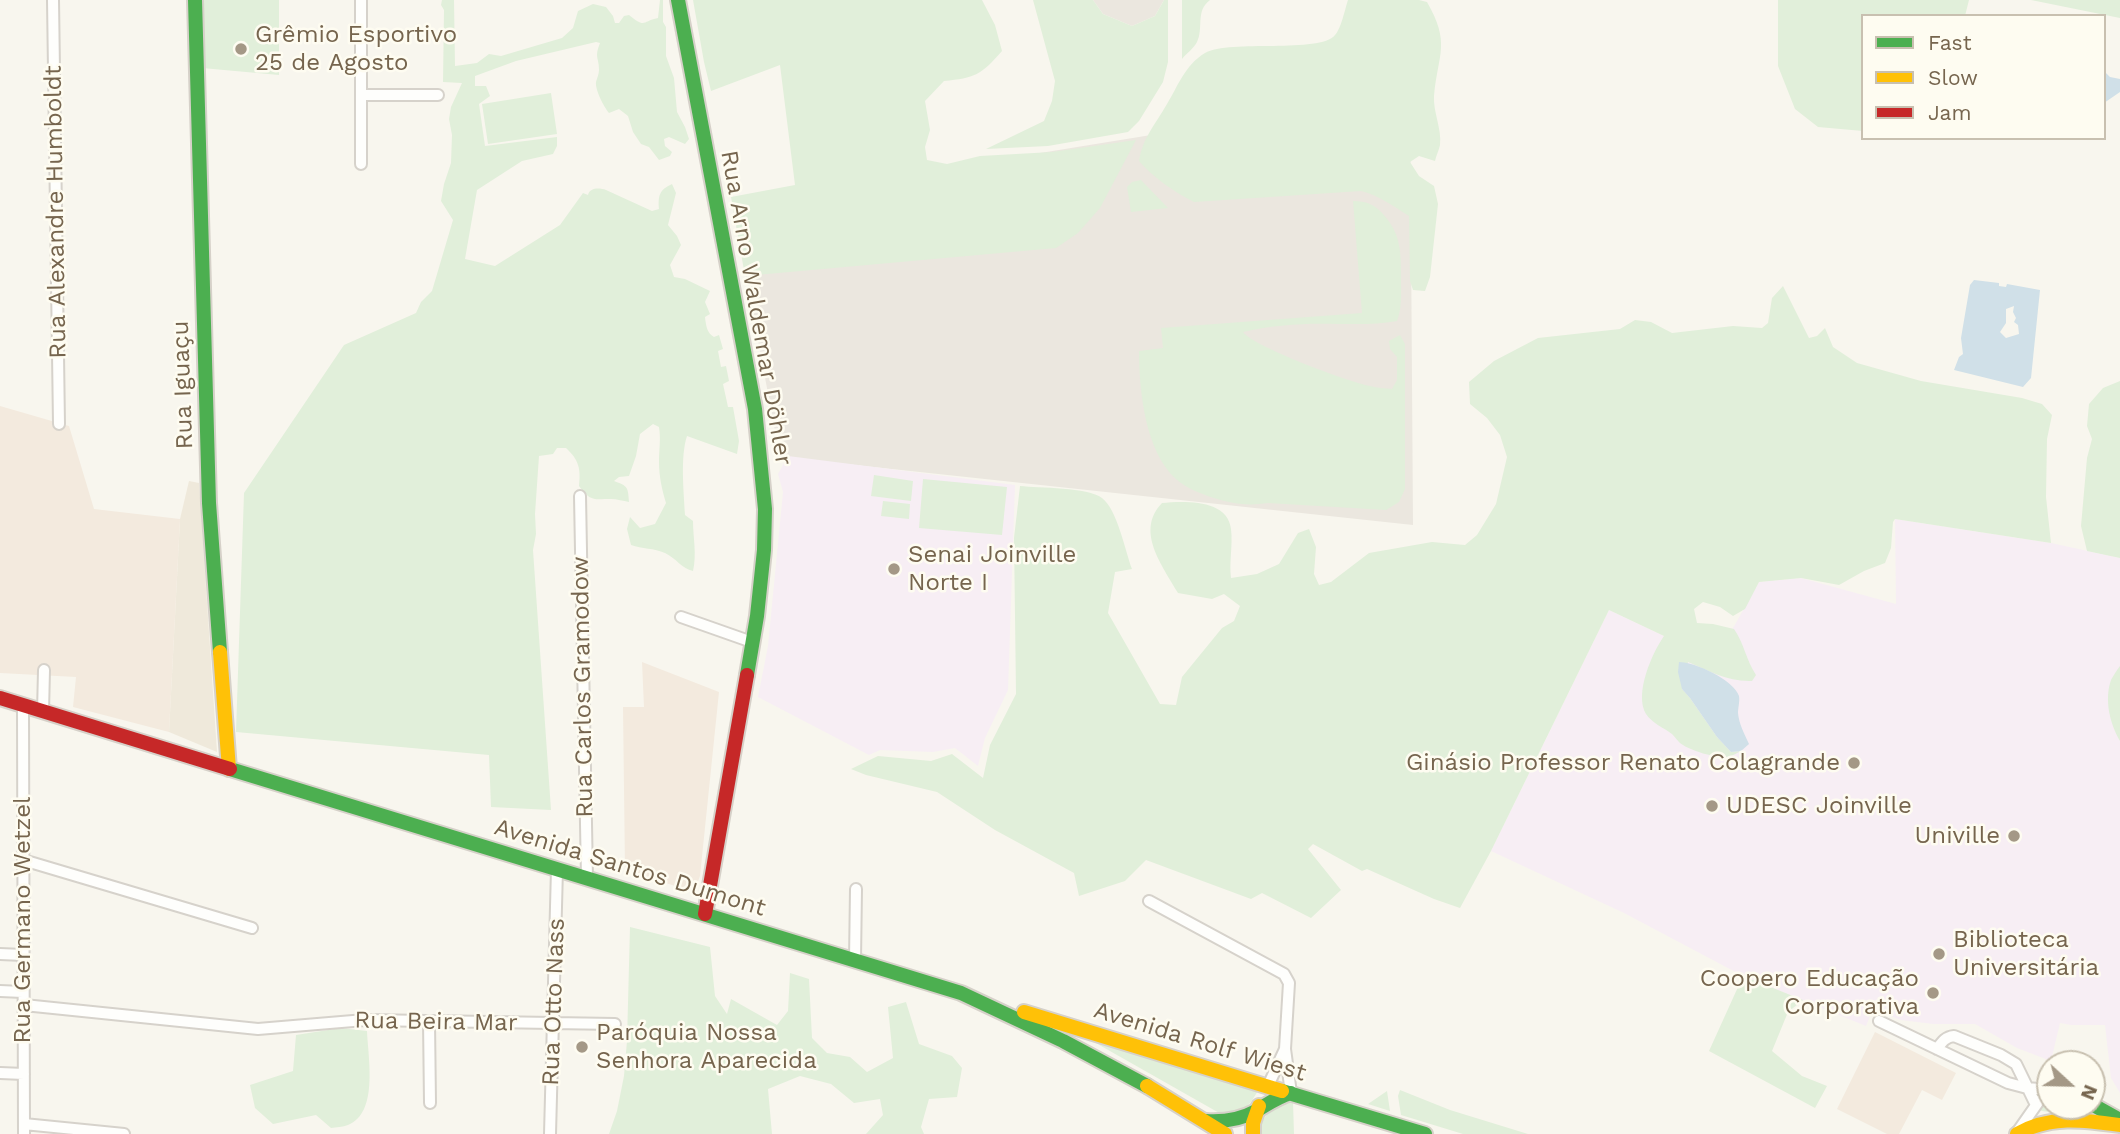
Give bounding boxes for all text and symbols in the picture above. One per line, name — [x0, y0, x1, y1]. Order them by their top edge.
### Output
legend — [1861, 14, 2106, 140]
place label: Grêmio Esportivo 25 de Agosto — [255, 21, 457, 77]
text: Fast — [1928, 30, 1972, 55]
marker: Grêmio Esportivo 25 de Agosto — [233, 41, 249, 57]
street label: Rua Alexandre Humboldt — [39, 65, 73, 359]
text: Slow — [1928, 65, 1978, 90]
text: Jam — [1928, 100, 1971, 125]
street label: Rua Arno Waldemar Döhler — [714, 148, 798, 468]
street label: Rua Iguaçu — [166, 320, 200, 450]
place label: Senai Joinville Norte I — [908, 541, 1076, 597]
street label: Rua Carlos Gramodow — [566, 556, 600, 818]
marker: Senai Joinville Norte I — [886, 561, 902, 577]
place label: Ginásio Professor Renato Colagrande — [1406, 749, 1840, 777]
marker: Ginásio Professor Renato Colagrande — [1846, 755, 1862, 771]
place label: UDESC Joinville — [1726, 792, 1912, 820]
street label: Rua Germano Wetzel — [9, 797, 37, 1043]
marker: UDESC Joinville — [1704, 798, 1720, 814]
street label: Avenida Santos Dumont — [491, 813, 769, 923]
place label: Univille — [1914, 822, 2000, 850]
marker: Univille — [2006, 828, 2022, 844]
street label: Rua Otto Nass — [537, 918, 571, 1086]
place label: Biblioteca Universitária — [1953, 926, 2099, 982]
marker: Biblioteca Universitária — [1931, 946, 1947, 962]
place label: Coopero Educação Corporativa — [1700, 965, 1919, 1021]
marker: Coopero Educação Corporativa — [1925, 985, 1941, 1001]
street label: Avenida Rolf Wiest — [1090, 996, 1310, 1088]
street label: Rua Beira Mar — [354, 1006, 518, 1038]
place label: Paróquia Nossa Senhora Aparecida — [596, 1019, 817, 1075]
marker: Paróquia Nossa Senhora Aparecida — [574, 1039, 590, 1055]
north arrow — [2036, 1050, 2106, 1120]
text: N — [2076, 1081, 2102, 1103]

